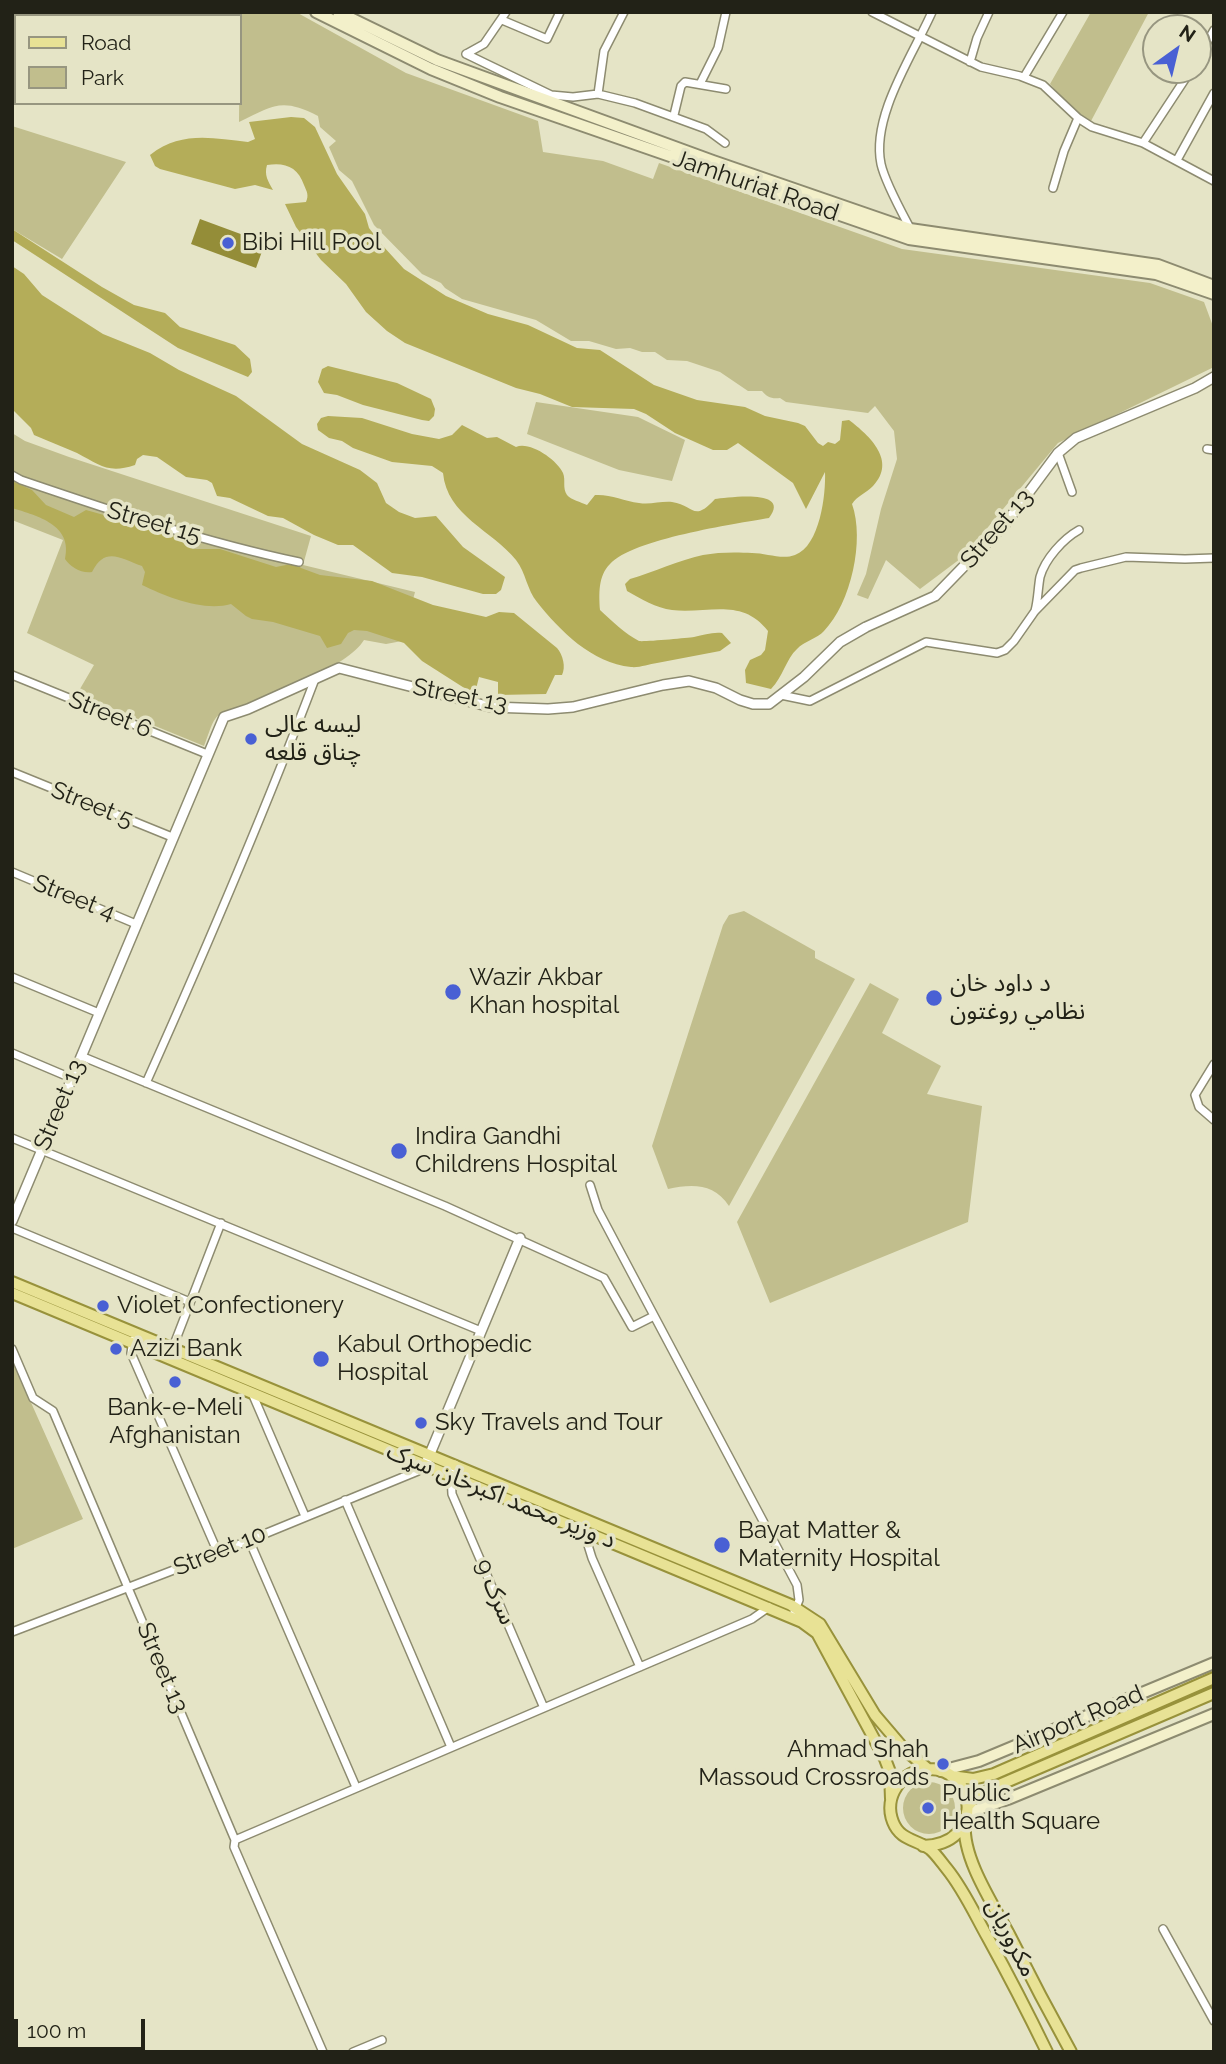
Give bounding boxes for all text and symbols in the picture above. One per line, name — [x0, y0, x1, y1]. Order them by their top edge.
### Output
legend — [14, 14, 242, 105]
north arrow — [1142, 14, 1212, 84]
text: N — [1175, 20, 1200, 46]
text: Road — [81, 30, 131, 55]
text: Park — [81, 65, 124, 90]
street label: Jamhuriat Road — [669, 144, 843, 228]
place label: Bibi Hill Pool — [242, 229, 381, 257]
marker: Bibi Hill Pool — [220, 235, 236, 251]
street label: Street 13 — [955, 483, 1039, 575]
street label: Street 15 — [104, 496, 204, 550]
street label: Street 13 — [410, 673, 510, 719]
street label: Street 6 — [64, 685, 156, 745]
place label: لیسه عالی چناق قلعه — [265, 711, 361, 767]
marker: لیسه عالی چناق قلعه — [243, 731, 259, 747]
street label: Street 5 — [47, 776, 137, 834]
street label: Street 4 — [29, 869, 119, 927]
place label: Wazir Akbar Khan hospital — [469, 964, 619, 1020]
place label: د داود خان نظامي روغتون — [950, 970, 1085, 1026]
marker: Wazir Akbar Khan hospital — [443, 982, 463, 1002]
marker: د داود خان نظامي روغتون — [924, 988, 944, 1008]
street label: Street 13 — [28, 1055, 92, 1155]
place label: Indira Gandhi Childrens Hospital — [415, 1123, 617, 1179]
marker: Indira Gandhi Childrens Hospital — [389, 1141, 409, 1161]
place label: Violet Confectionery — [117, 1292, 344, 1320]
marker: Violet Confectionery — [95, 1298, 111, 1314]
place label: Kabul Orthopedic Hospital — [337, 1331, 532, 1387]
place label: Azizi Bank — [130, 1335, 242, 1363]
marker: Azizi Bank — [108, 1341, 124, 1357]
marker: Kabul Orthopedic Hospital — [311, 1349, 331, 1369]
marker: Bank-e-Meli Afghanistan — [167, 1374, 183, 1390]
place label: Bank-e-Meli Afghanistan — [107, 1394, 243, 1450]
place label: Sky Travels and Tour — [435, 1409, 663, 1437]
marker: Sky Travels and Tour — [413, 1415, 429, 1431]
street label: د وزیر محمد اکبرخان سړک — [382, 1437, 620, 1555]
place label: Bayat Matter & Maternity Hospital — [738, 1517, 940, 1573]
street label: Street 10 — [169, 1519, 271, 1583]
marker: Bayat Matter & Maternity Hospital — [712, 1535, 732, 1555]
street label: سرک 9 — [468, 1555, 522, 1629]
street label: Street 13 — [130, 1618, 194, 1718]
street label: Airport Road — [1008, 1680, 1148, 1760]
place label: Ahmad Shah Massoud Crossroads — [698, 1736, 929, 1792]
marker: Ahmad Shah Massoud Crossroads — [935, 1756, 951, 1772]
place label: Public Health Square — [942, 1780, 1100, 1836]
marker: Public Health Square — [920, 1800, 936, 1816]
street label: مکروریان — [979, 1894, 1043, 1982]
scale bar — [18, 2004, 149, 2048]
text: 100 m — [27, 2018, 86, 2043]

